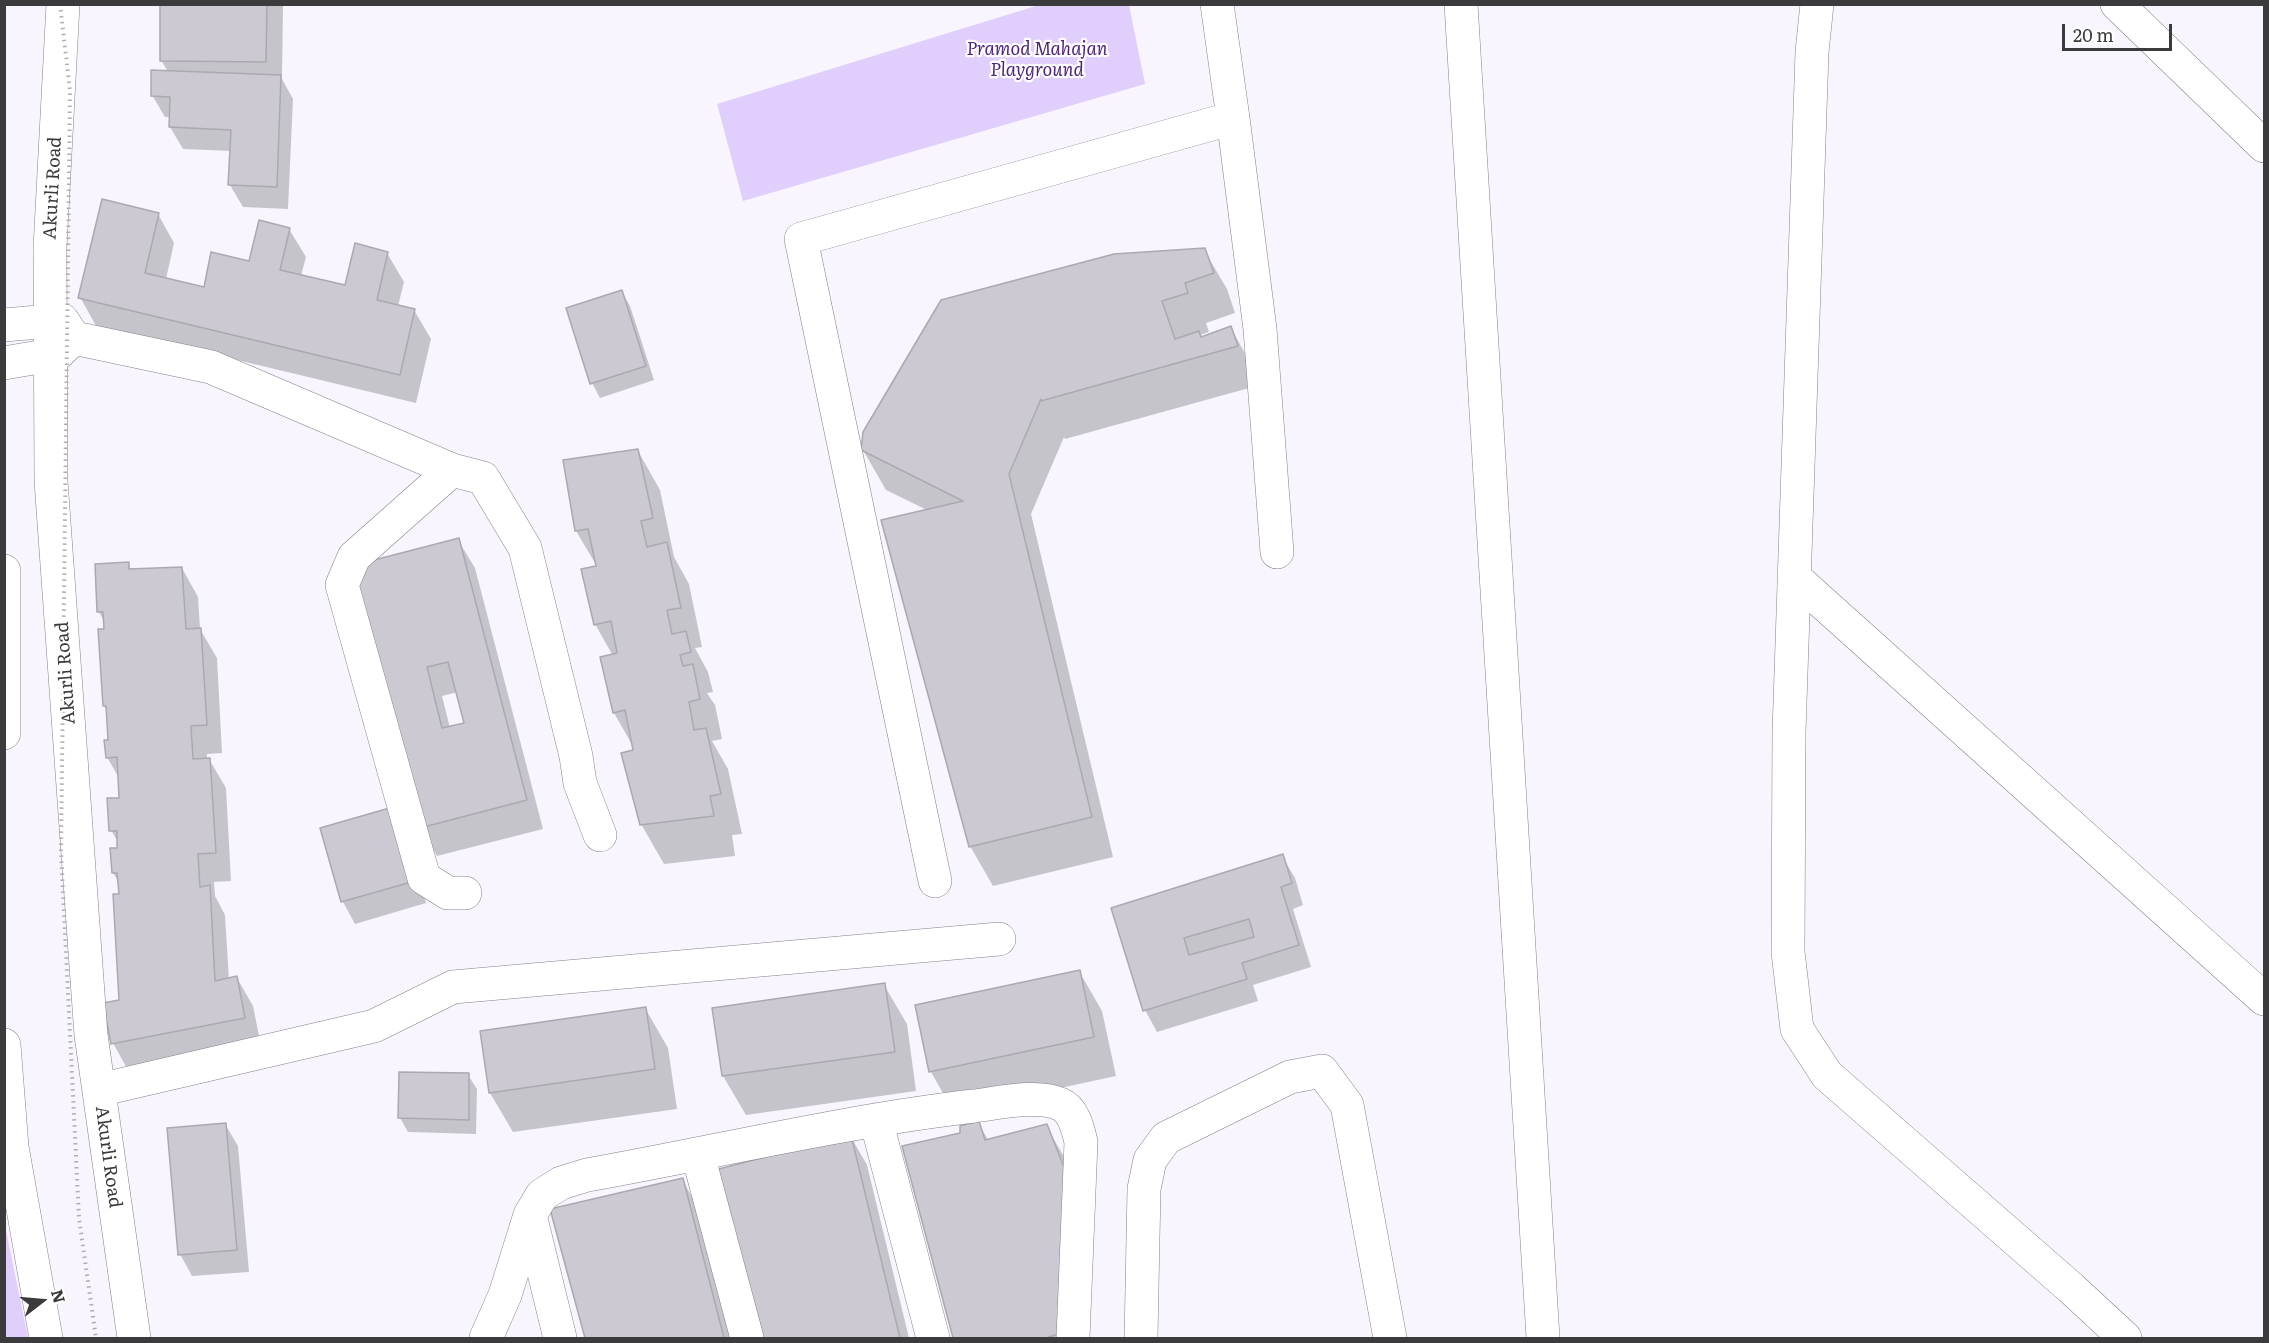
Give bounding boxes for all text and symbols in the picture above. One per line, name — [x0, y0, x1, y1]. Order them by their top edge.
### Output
scale bar — [2065, 12, 2174, 50]
text: 20 m — [2073, 21, 2114, 48]
park label: Pramod Mahajan Playground — [966, 39, 1108, 82]
street label: Akurli Road — [40, 136, 66, 240]
street label: Akurli Road — [52, 621, 80, 725]
street label: Akurli Road — [90, 1105, 126, 1209]
north arrow — [12, 1271, 72, 1331]
text: N — [46, 1286, 73, 1306]

